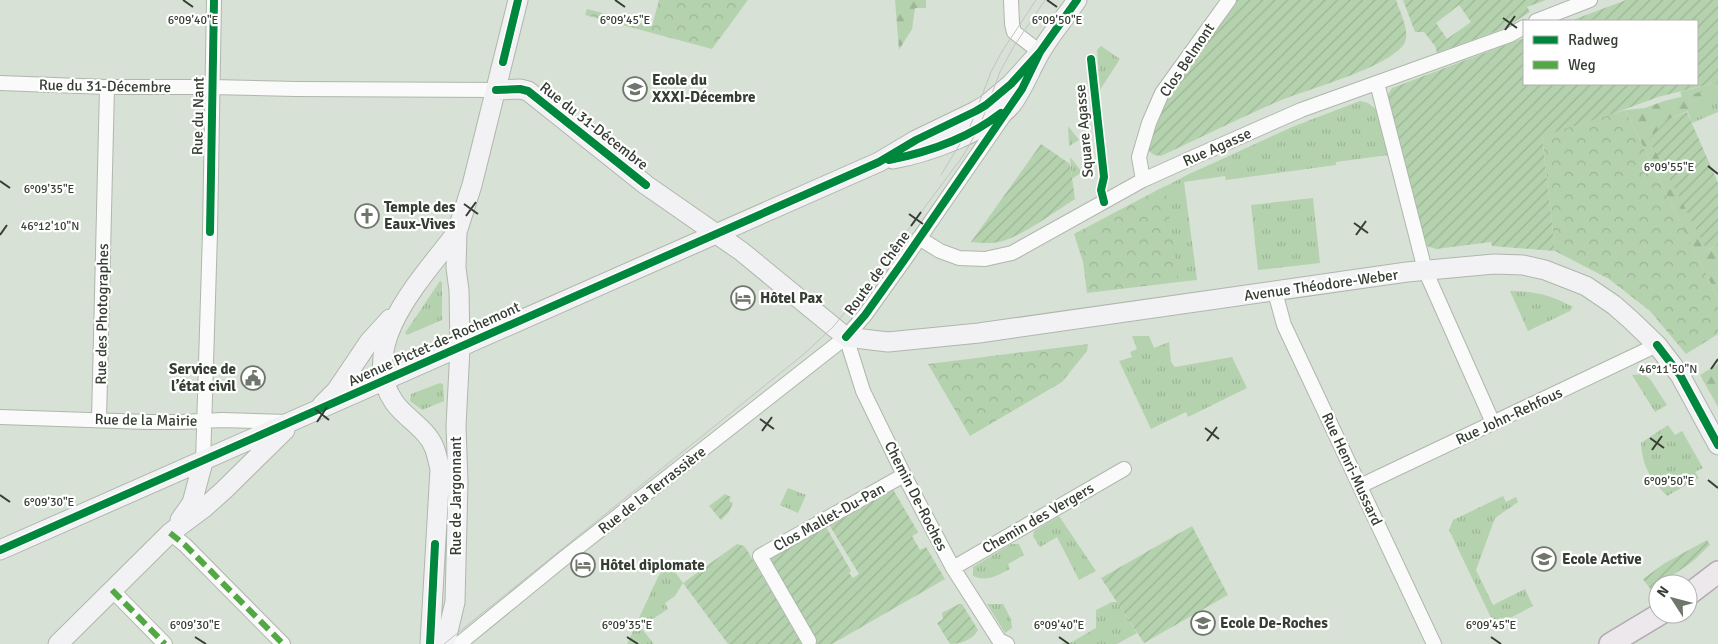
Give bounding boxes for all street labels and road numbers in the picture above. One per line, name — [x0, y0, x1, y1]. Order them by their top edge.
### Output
street label: Clos Belmont — [1156, 20, 1218, 100]
street label: Rue du 31-Décembre — [39, 76, 171, 96]
street label: Rue du Nant — [188, 77, 208, 155]
street label: Rue du 31-Décembre — [536, 78, 652, 174]
street label: Square Agasse — [1071, 84, 1097, 178]
street label: Rue Agasse — [1180, 124, 1254, 170]
street label: Route de Chêne — [840, 227, 914, 319]
street label: Rue des Photographes — [92, 243, 112, 385]
street label: Avenue Théodore-Weber — [1243, 265, 1400, 305]
street label: Avenue Pictet-de-Rochemont — [345, 298, 523, 390]
street label: Rue John-Rehfous — [1453, 383, 1566, 449]
street label: Rue Henri-Mussard — [1318, 409, 1386, 529]
street label: Rue de la Mairie — [94, 410, 198, 430]
street label: Rue de Jargonnant — [447, 437, 465, 555]
street label: Chemin De-Roches — [881, 438, 952, 554]
street label: Rue de la Terrassière — [595, 442, 709, 538]
street label: Clos Mallet-Du-Pan — [770, 479, 888, 555]
street label: Chemin des Vergers — [979, 479, 1097, 557]

